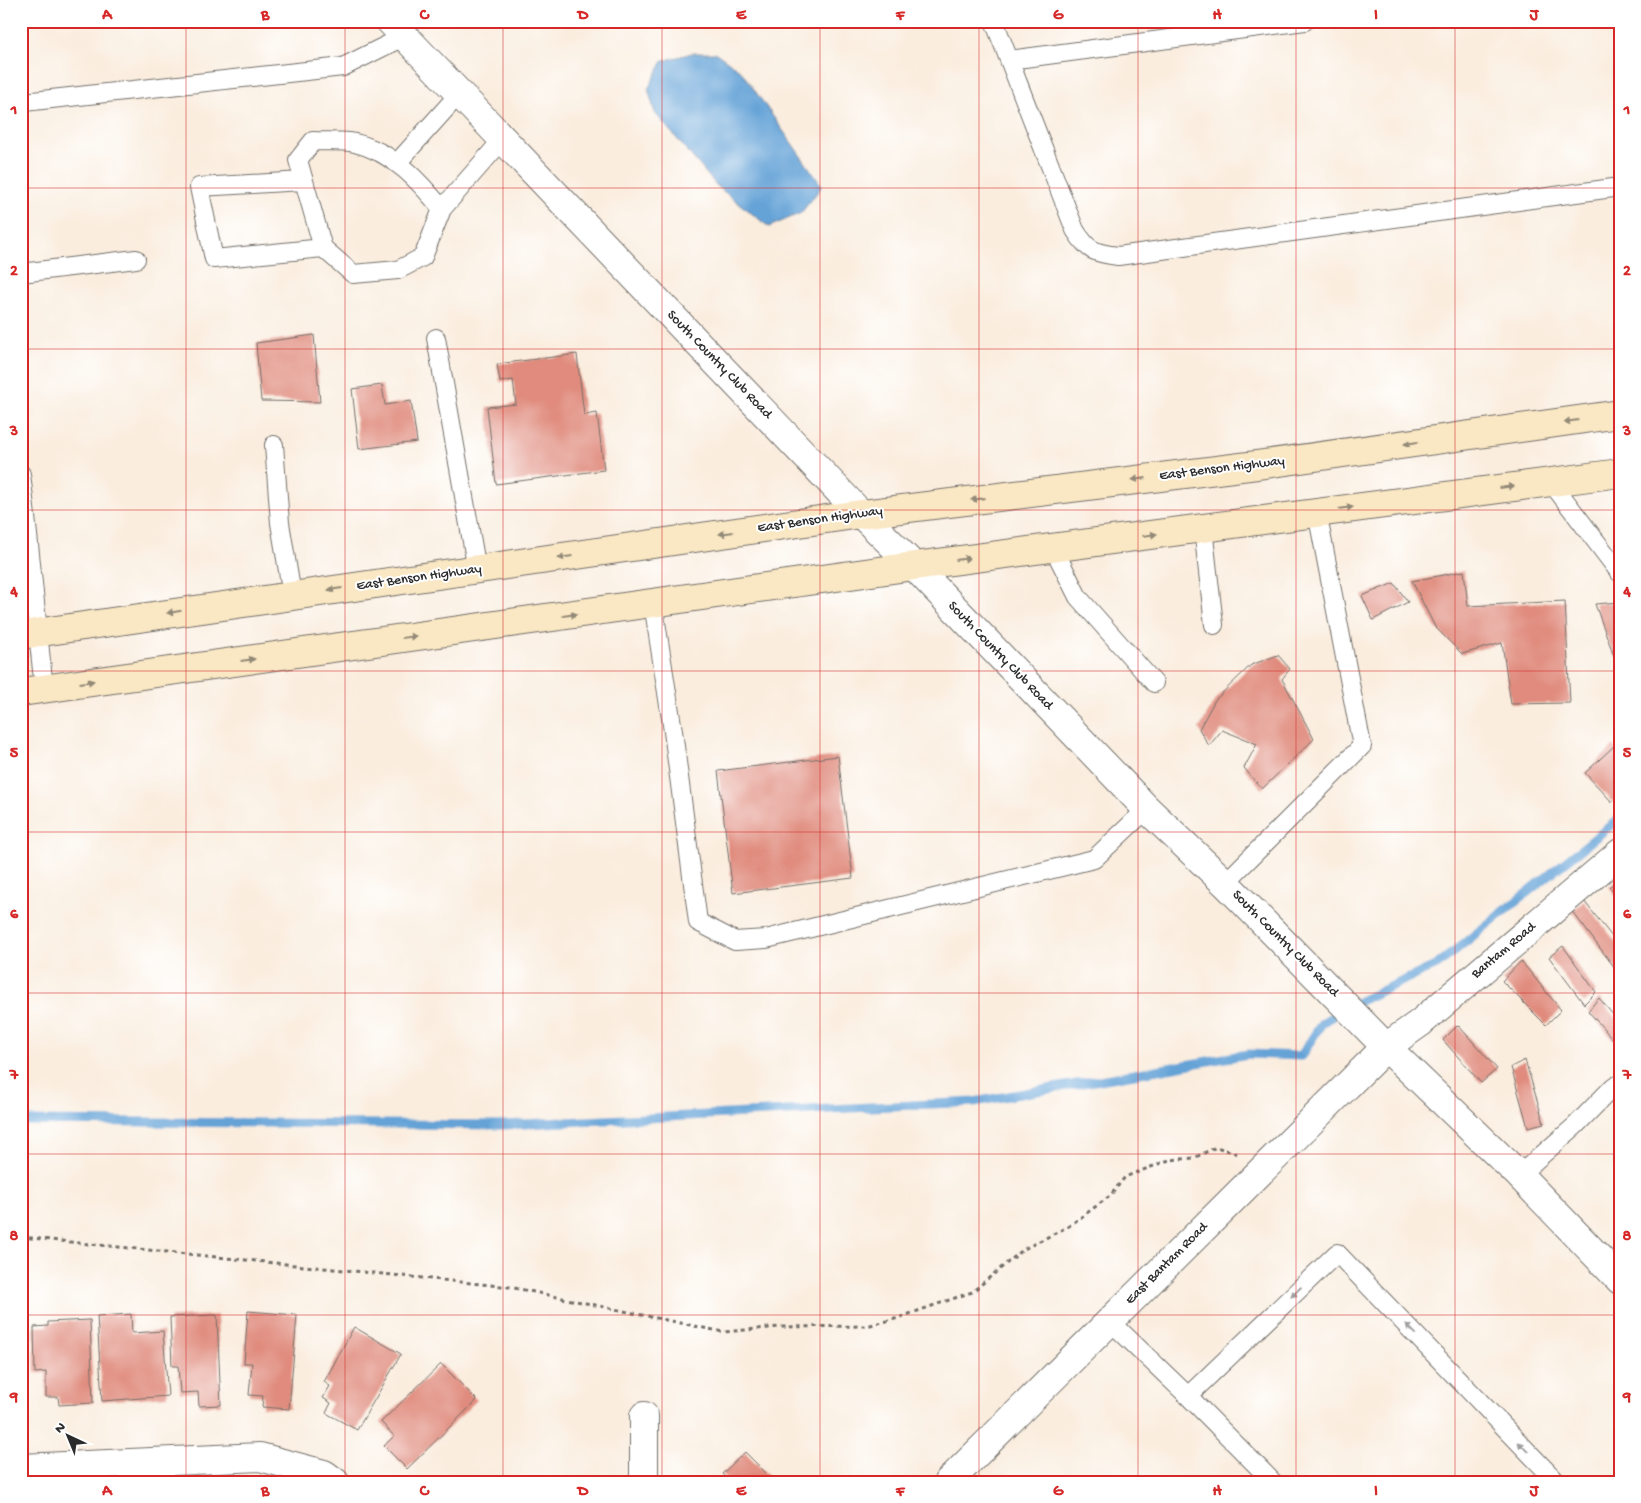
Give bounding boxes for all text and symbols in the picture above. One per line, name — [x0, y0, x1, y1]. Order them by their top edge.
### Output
text: A — [101, 7, 113, 26]
text: B — [260, 7, 270, 26]
text: C — [419, 7, 430, 26]
text: D — [576, 7, 589, 26]
text: E — [736, 7, 747, 26]
text: F — [895, 7, 906, 26]
text: G — [1053, 7, 1064, 26]
text: H — [1212, 7, 1222, 26]
text: I — [1374, 7, 1378, 26]
text: J — [1529, 7, 1540, 26]
text: 1 — [10, 102, 17, 121]
text: 1 — [1623, 102, 1630, 121]
text: 2 — [10, 263, 18, 282]
text: 2 — [1623, 263, 1631, 282]
street label: South Country Club Road — [663, 307, 776, 424]
one-way arrow — [1563, 417, 1579, 425]
text: 3 — [9, 423, 18, 442]
text: 3 — [1622, 423, 1631, 442]
one-way arrow — [1402, 439, 1418, 447]
street label: East Benson Highway — [1158, 453, 1286, 485]
one-way arrow — [1131, 475, 1147, 483]
one-way arrow — [1499, 483, 1515, 491]
one-way arrow — [970, 495, 986, 503]
street label: East Benson Highway — [756, 503, 884, 537]
one-way arrow — [1338, 504, 1354, 512]
one-way arrow — [718, 530, 734, 538]
one-way arrow — [1142, 531, 1158, 539]
one-way arrow — [557, 553, 573, 561]
one-way arrow — [955, 555, 971, 563]
street label: East Benson Highway — [355, 561, 483, 595]
text: 4 — [9, 584, 18, 603]
text: 4 — [1622, 584, 1631, 603]
one-way arrow — [327, 585, 343, 593]
street label: South Country Club Road — [944, 598, 1057, 715]
one-way arrow — [166, 609, 182, 617]
one-way arrow — [562, 611, 578, 619]
one-way arrow — [401, 633, 417, 641]
one-way arrow — [240, 656, 256, 664]
one-way arrow — [79, 678, 95, 686]
text: 5 — [10, 745, 19, 764]
text: 5 — [1623, 745, 1632, 764]
street label: South Country Club Road — [1228, 887, 1343, 1002]
text: 6 — [10, 906, 19, 925]
text: 6 — [1623, 906, 1632, 925]
street label: Bantam Road — [1468, 918, 1541, 984]
text: 7 — [9, 1067, 19, 1086]
text: 7 — [1622, 1067, 1632, 1086]
street label: East Bantam Road — [1122, 1218, 1213, 1309]
text: 8 — [10, 1228, 19, 1247]
text: 8 — [1623, 1228, 1632, 1247]
one-way arrow — [1291, 1286, 1303, 1298]
one-way arrow — [1405, 1324, 1417, 1336]
text: 9 — [9, 1389, 18, 1408]
text: 9 — [1622, 1389, 1631, 1408]
north arrow — [42, 1410, 92, 1460]
text: N — [52, 1419, 70, 1438]
one-way arrow — [1517, 1441, 1529, 1453]
text: A — [101, 1483, 113, 1502]
text: B — [260, 1483, 270, 1502]
text: C — [419, 1483, 430, 1502]
text: D — [576, 1483, 589, 1502]
text: E — [736, 1483, 747, 1502]
text: F — [895, 1483, 906, 1502]
text: G — [1053, 1483, 1064, 1502]
text: H — [1212, 1483, 1222, 1502]
text: I — [1374, 1483, 1378, 1502]
text: J — [1529, 1483, 1540, 1502]

